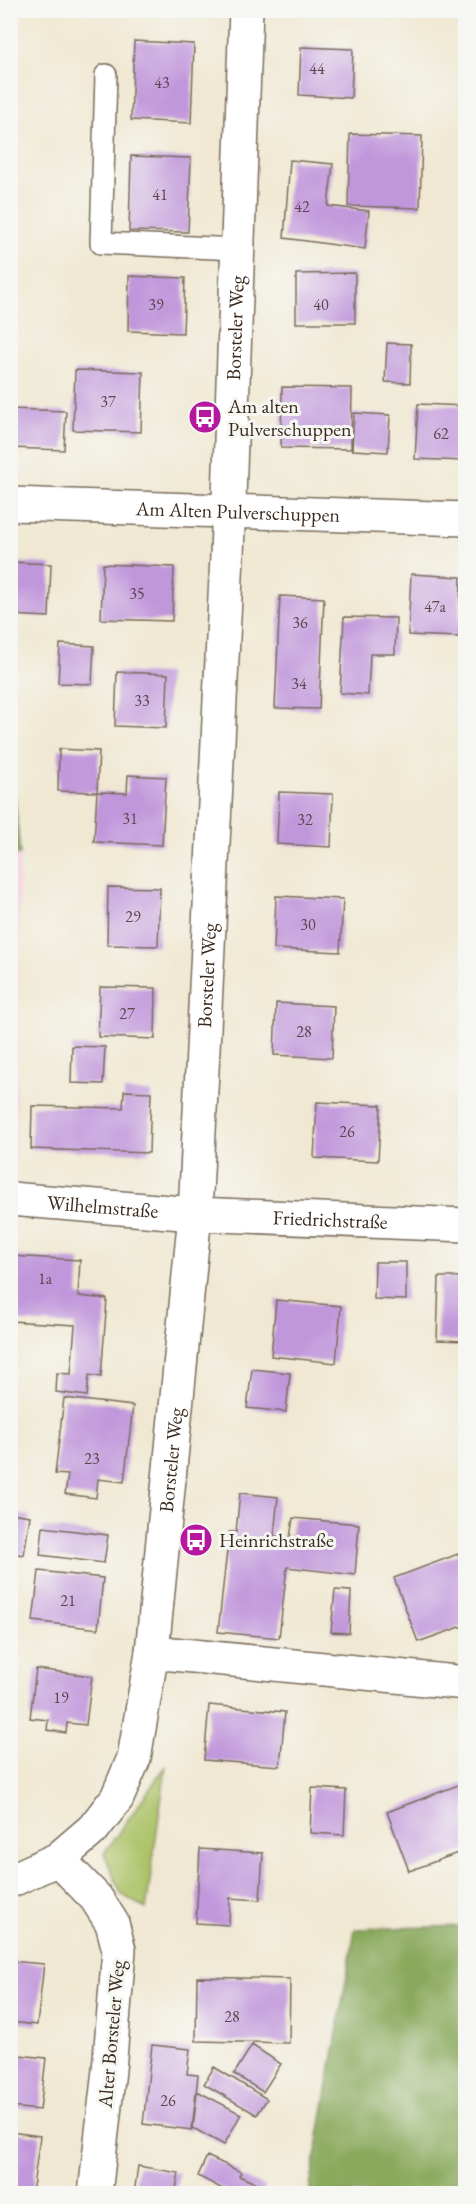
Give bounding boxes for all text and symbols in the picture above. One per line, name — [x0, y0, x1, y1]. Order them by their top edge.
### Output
house number: 44 — [309, 58, 325, 79]
house number: 43 — [154, 72, 170, 93]
house number: 41 — [152, 184, 168, 205]
house number: 42 — [294, 196, 310, 217]
street label: Borsteler Weg — [220, 275, 250, 381]
house number: 39 — [148, 294, 164, 315]
house number: 40 — [313, 294, 329, 315]
house number: 37 — [100, 391, 116, 412]
place label: Am alten Pulverschuppen — [227, 393, 352, 442]
bus stop icon: Am alten Pulverschuppen — [187, 399, 223, 435]
house number: 62 — [433, 423, 449, 444]
street label: Am Alten Pulverschuppen — [134, 495, 341, 528]
house number: 35 — [129, 583, 145, 604]
house number: 47a — [424, 596, 446, 617]
house number: 36 — [292, 612, 308, 633]
house number: 34 — [291, 673, 307, 694]
house number: 33 — [134, 690, 150, 711]
house number: 31 — [122, 808, 138, 829]
house number: 32 — [297, 809, 313, 830]
house number: 29 — [125, 906, 141, 927]
house number: 30 — [300, 914, 316, 935]
street label: Borsteler Weg — [191, 922, 222, 1029]
house number: 27 — [119, 1003, 135, 1024]
house number: 28 — [296, 1021, 312, 1042]
house number: 26 — [339, 1121, 355, 1142]
street label: Wilhelmstraße — [46, 1189, 159, 1224]
street label: Friedrichstraße — [272, 1204, 388, 1235]
house number: 1a — [38, 1268, 53, 1289]
street label: Borsteler Weg — [153, 1406, 189, 1514]
house number: 23 — [84, 1448, 100, 1469]
bus stop icon: Heinrichstraße — [178, 1522, 214, 1558]
place label: Heinrichstraße — [219, 1527, 334, 1553]
house number: 21 — [60, 1590, 76, 1611]
house number: 19 — [53, 1687, 69, 1708]
street label: Alter Borsteler Weg — [91, 1959, 130, 2110]
house number: 28 — [224, 2006, 240, 2027]
house number: 26 — [160, 2090, 176, 2111]

